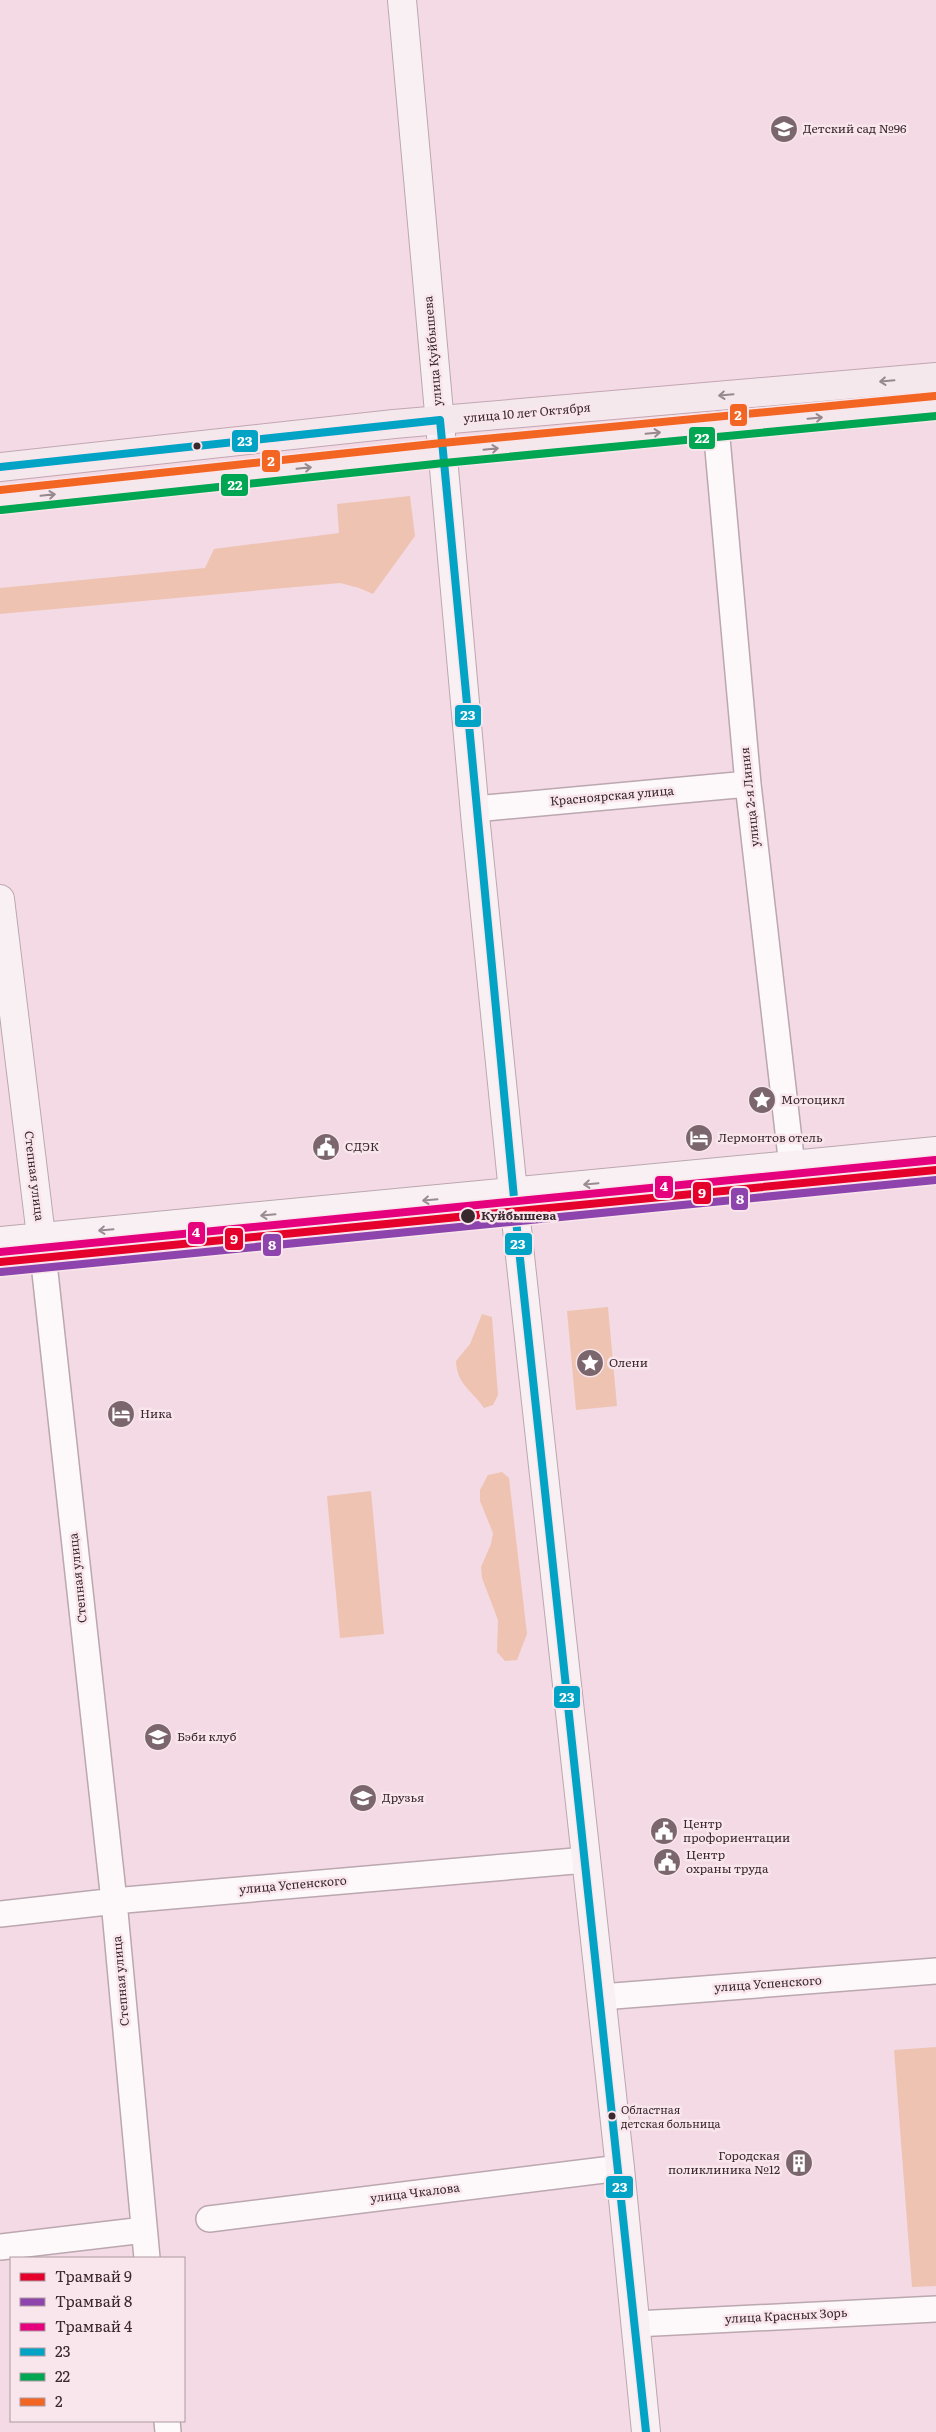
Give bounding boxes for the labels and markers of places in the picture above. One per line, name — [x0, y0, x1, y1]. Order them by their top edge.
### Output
school or university icon: Детский сад №96 — [769, 114, 799, 144]
place label: Детский сад №96 — [803, 119, 907, 137]
unlabelled marker — [192, 441, 202, 451]
place icon: Мотоцикл — [747, 1085, 777, 1115]
place label: Мотоцикл — [781, 1090, 845, 1108]
hotel icon: Лермонтов отель — [684, 1123, 714, 1153]
place label: Лермонтов отель — [718, 1128, 823, 1146]
public building icon: СДЭК — [311, 1132, 341, 1162]
place label: СДЭК — [345, 1137, 379, 1155]
place label: Куйбышева — [481, 1206, 557, 1224]
marker: Куйбышева — [459, 1207, 477, 1225]
place icon: Олени — [575, 1348, 605, 1378]
place label: Олени — [609, 1353, 648, 1371]
hotel icon: Ника — [106, 1399, 136, 1429]
place label: Ника — [140, 1404, 172, 1422]
school or university icon: Бэби клуб — [143, 1722, 173, 1752]
place label: Бэби клуб — [177, 1727, 236, 1745]
school or university icon: Друзья — [348, 1783, 378, 1813]
place label: Друзья — [382, 1788, 424, 1806]
place label: Центр профориентации — [683, 1814, 790, 1846]
public building icon: Центр профориентации — [649, 1816, 679, 1846]
place label: Центр охраны труда — [686, 1845, 769, 1877]
public building icon: Центр охраны труда — [652, 1847, 682, 1877]
place label: Областная детская больница — [621, 2101, 721, 2131]
marker: Областная детская больница — [607, 2111, 617, 2121]
place label: Городская поликлиника №12 — [668, 2146, 780, 2178]
building icon: Городская поликлиника №12 — [784, 2148, 814, 2178]

